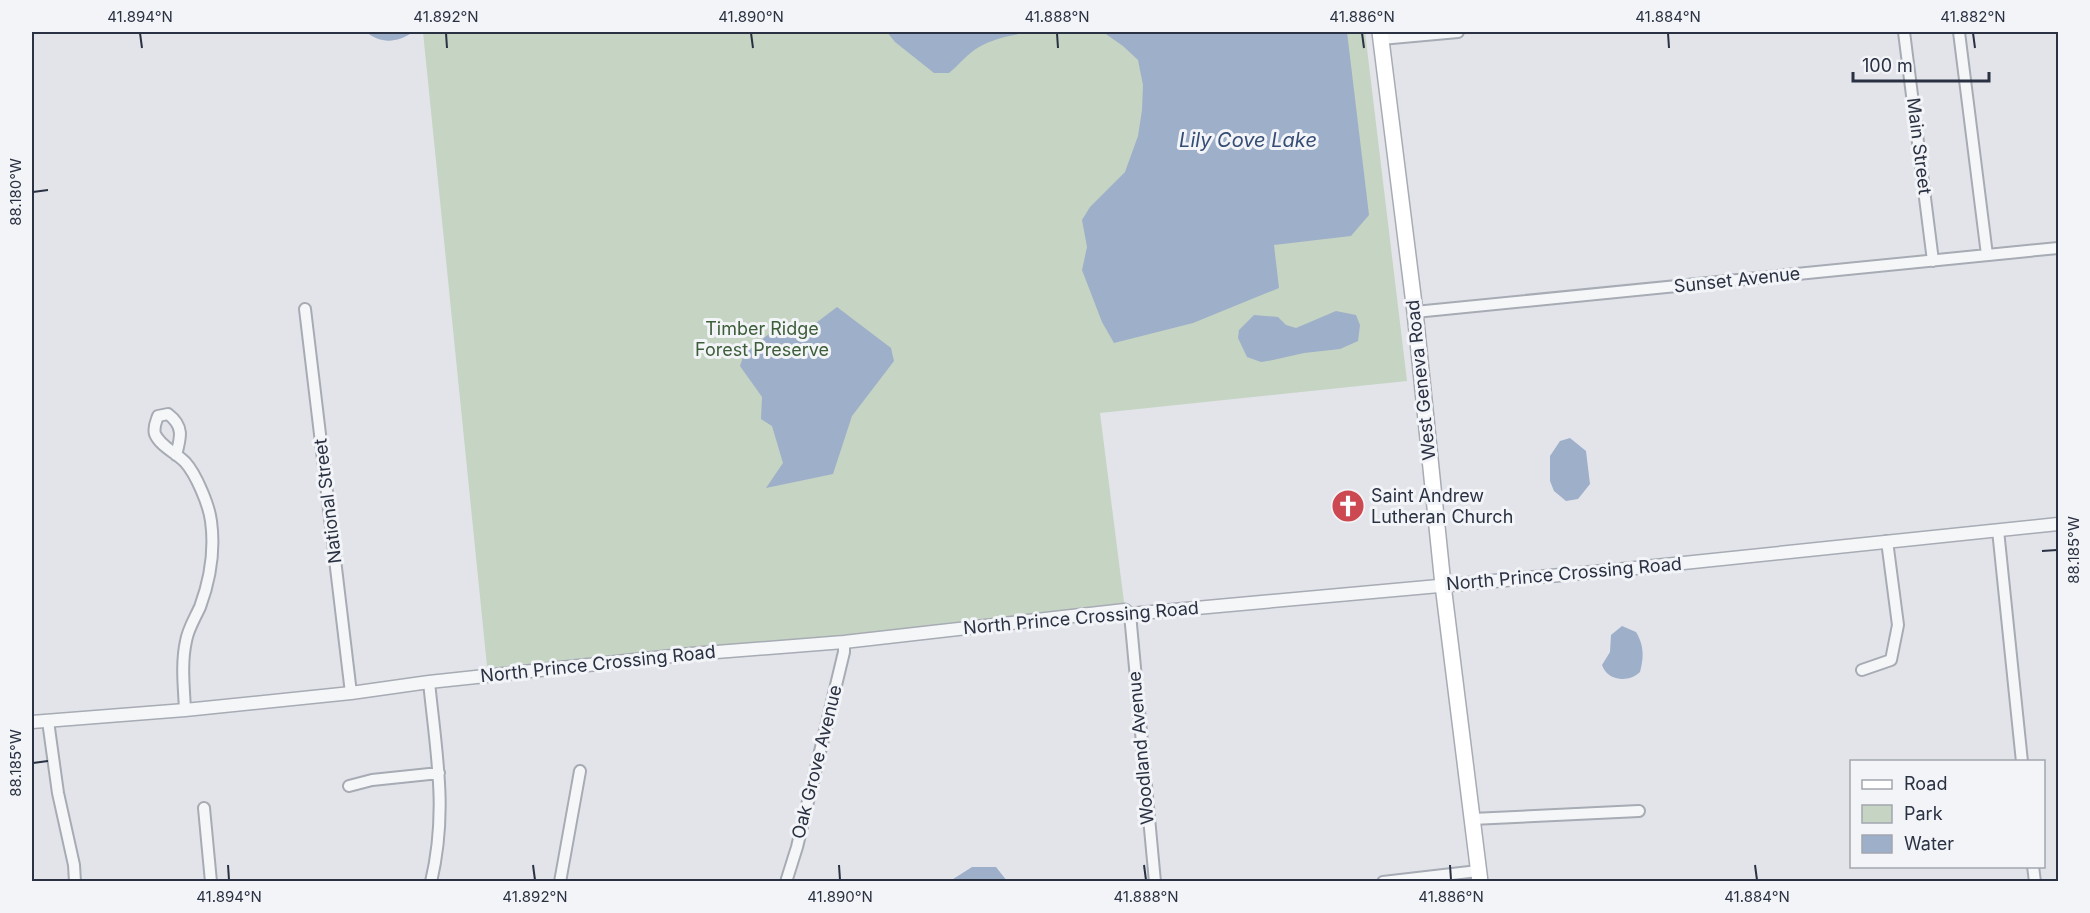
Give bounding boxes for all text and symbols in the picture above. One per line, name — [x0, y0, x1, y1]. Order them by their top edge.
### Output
text: 41.894°N — [107, 7, 173, 26]
text: 41.892°N — [413, 7, 479, 26]
text: 41.890°N — [718, 7, 784, 26]
text: 41.888°N — [1024, 7, 1090, 26]
text: 41.886°N — [1329, 7, 1395, 26]
text: 41.884°N — [1635, 7, 1701, 26]
text: 41.882°N — [1940, 7, 2006, 26]
scale bar — [1853, 45, 1990, 83]
text: 100 m — [1862, 55, 1913, 76]
street label: Main Street — [1903, 96, 1936, 196]
water label: Lily Cove Lake — [1179, 128, 1317, 152]
text: 88.180°W — [6, 158, 25, 226]
street label: Sunset Avenue — [1673, 262, 1801, 297]
street label: West Geneva Road — [1402, 299, 1439, 461]
park label: Timber Ridge Forest Preserve — [695, 318, 829, 360]
street label: National Street — [309, 437, 346, 565]
place label: Saint Andrew Lutheran Church — [1371, 485, 1513, 527]
church icon: Saint Andrew Lutheran Church — [1330, 488, 1366, 524]
text: 88.185°W — [2064, 516, 2083, 584]
street label: North Prince Crossing Road — [1445, 553, 1683, 594]
street label: North Prince Crossing Road — [962, 597, 1200, 638]
street label: North Prince Crossing Road — [479, 641, 717, 686]
street label: Woodland Avenue — [1123, 670, 1158, 826]
street label: Oak Grove Avenue — [787, 683, 846, 841]
text: 88.185°W — [6, 729, 25, 797]
legend — [1850, 760, 2045, 868]
text: Road — [1904, 773, 1947, 794]
text: Park — [1904, 803, 1943, 824]
text: Water — [1904, 833, 1954, 854]
text: 41.894°N — [196, 887, 262, 906]
text: 41.892°N — [502, 887, 568, 906]
text: 41.890°N — [807, 887, 873, 906]
text: 41.888°N — [1113, 887, 1179, 906]
text: 41.886°N — [1418, 887, 1484, 906]
text: 41.884°N — [1724, 887, 1790, 906]

